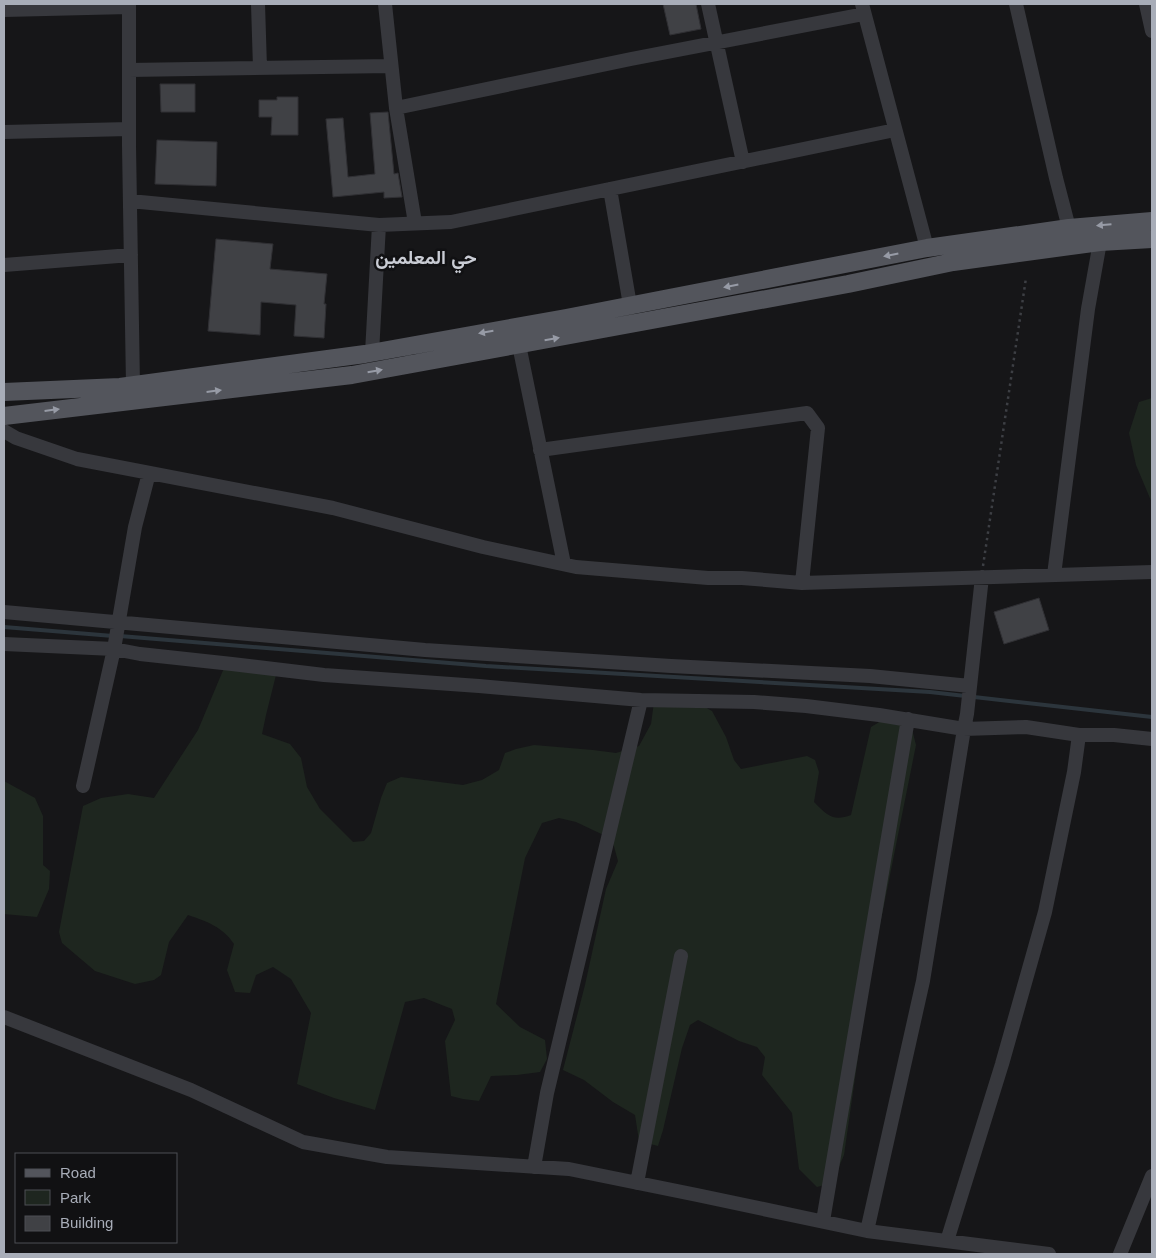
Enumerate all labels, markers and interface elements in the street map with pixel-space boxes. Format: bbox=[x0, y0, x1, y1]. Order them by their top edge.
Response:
one-way arrow bbox=[1095, 221, 1111, 229]
district label: حي المعلمين bbox=[375, 247, 477, 274]
one-way arrow bbox=[882, 251, 898, 259]
one-way arrow bbox=[723, 282, 739, 290]
one-way arrow bbox=[477, 329, 493, 337]
one-way arrow bbox=[544, 334, 560, 342]
one-way arrow bbox=[367, 367, 383, 375]
one-way arrow bbox=[206, 387, 222, 395]
one-way arrow bbox=[44, 406, 60, 414]
legend bbox=[15, 1153, 178, 1243]
text: Road bbox=[60, 1164, 96, 1181]
text: Park bbox=[60, 1189, 91, 1206]
text: Building bbox=[60, 1214, 113, 1231]

